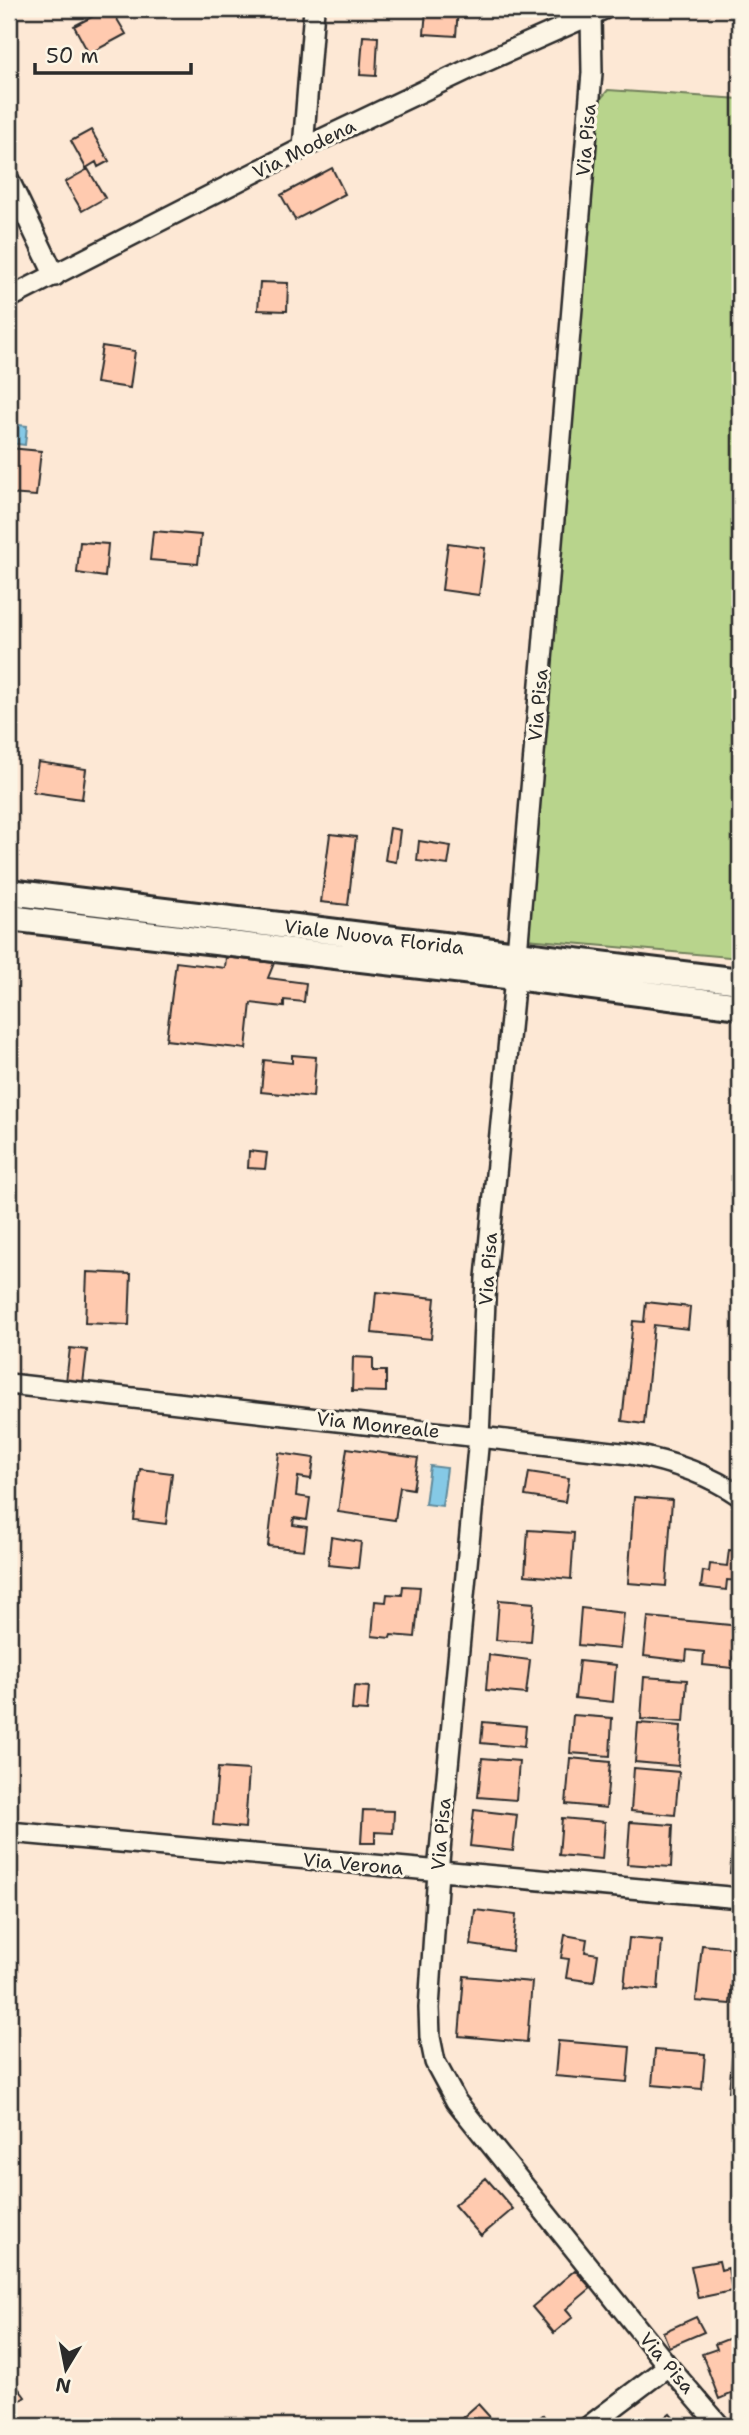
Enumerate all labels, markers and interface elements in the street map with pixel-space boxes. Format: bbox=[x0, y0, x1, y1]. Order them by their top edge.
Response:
scale bar bbox=[35, 32, 191, 76]
text: 50 m bbox=[46, 42, 99, 70]
street label: Via Pisa bbox=[570, 102, 602, 177]
street label: Via Modena bbox=[248, 113, 360, 185]
street label: Via Pisa bbox=[522, 667, 554, 742]
street label: Viale Nuova Florida bbox=[282, 914, 466, 960]
street label: Via Pisa bbox=[473, 1231, 503, 1306]
street label: Via Monreale bbox=[315, 1406, 441, 1444]
street label: Via Pisa bbox=[425, 1796, 457, 1871]
street label: Via Verona bbox=[302, 1847, 404, 1881]
street label: Via Pisa bbox=[634, 2327, 700, 2399]
north arrow bbox=[32, 2334, 102, 2404]
text: N bbox=[54, 2372, 73, 2399]

